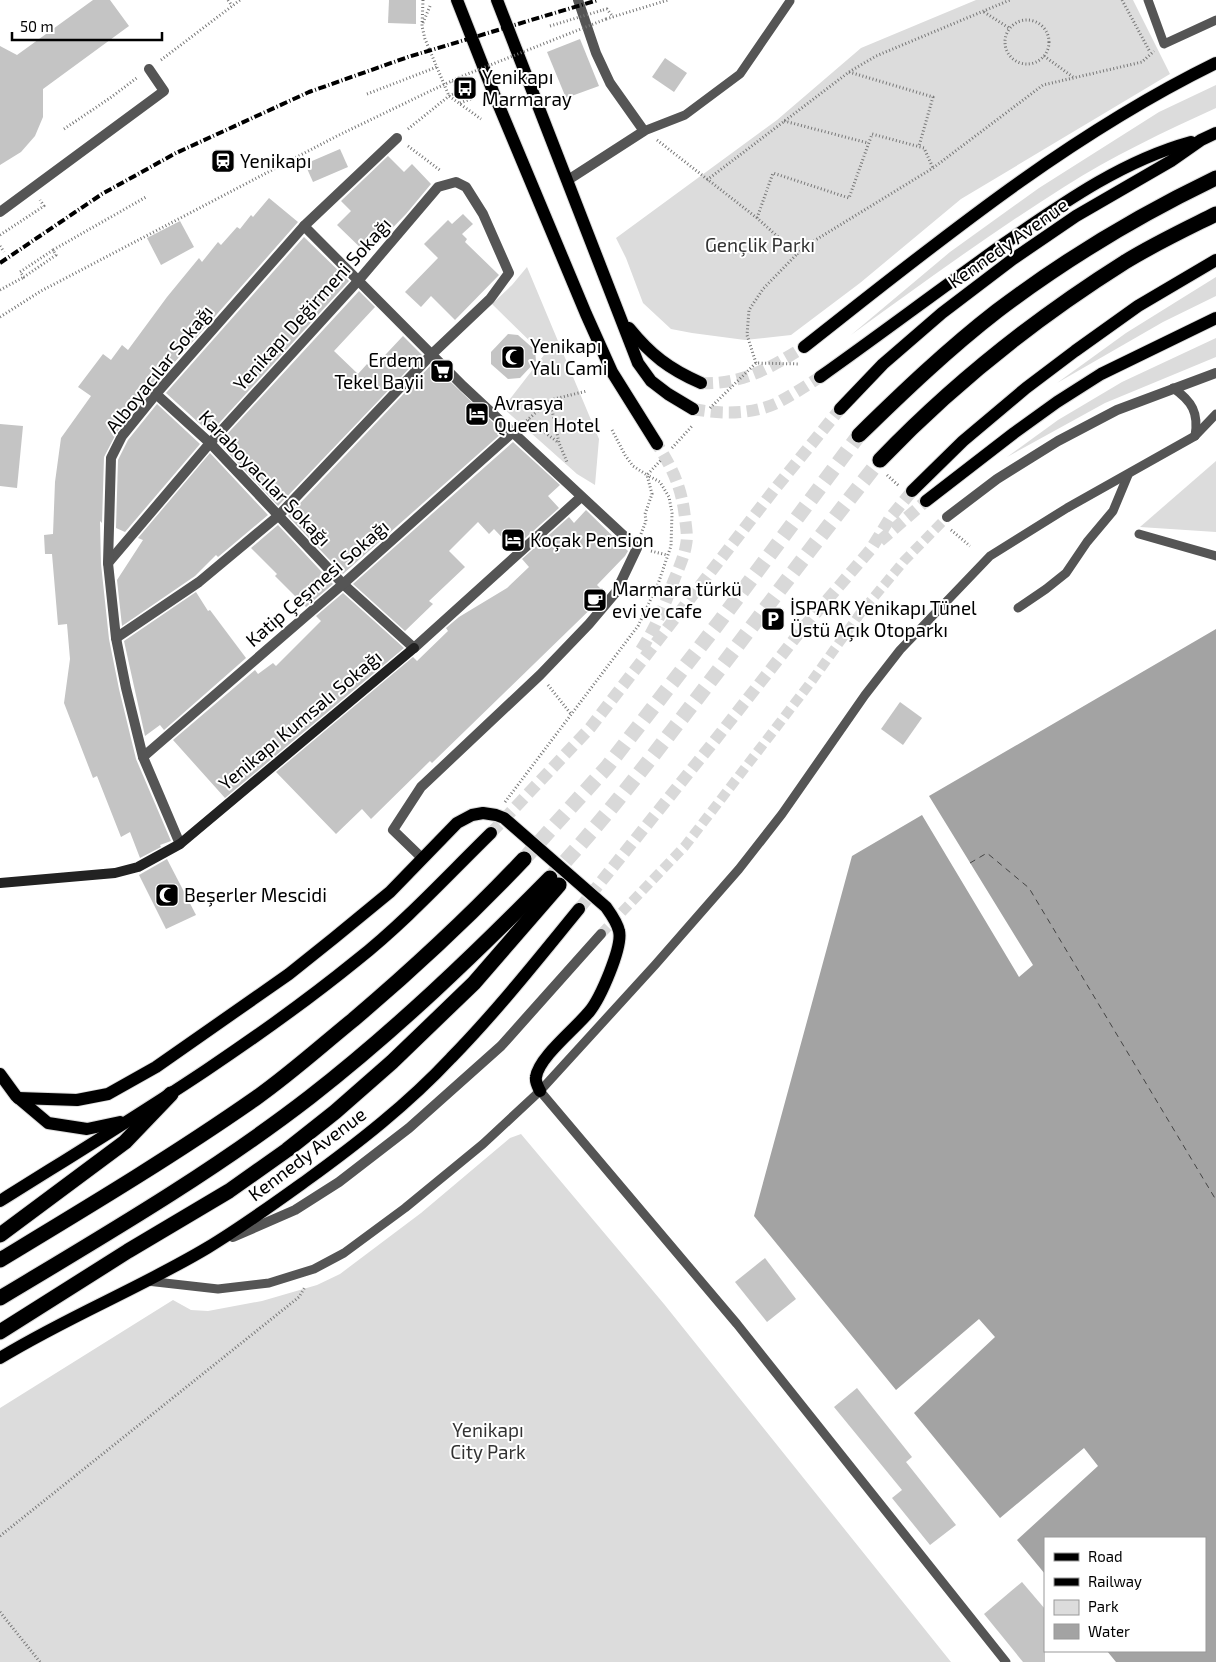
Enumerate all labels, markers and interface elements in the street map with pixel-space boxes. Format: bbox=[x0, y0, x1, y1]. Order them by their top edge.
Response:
scale bar bbox=[12, 10, 162, 42]
text: 50 m bbox=[20, 17, 54, 35]
place label: Yenikapı Marmaray bbox=[482, 65, 572, 110]
bus stop icon: Yenikapı Marmaray bbox=[452, 75, 478, 101]
station icon: Yenikapı bbox=[210, 148, 236, 174]
place label: Yenikapı bbox=[240, 149, 311, 172]
street label: Kennedy Avenue bbox=[943, 193, 1072, 293]
street label: Yenikapı Değirmeni Sokağı bbox=[228, 212, 395, 395]
park label: Gençlik Parkı bbox=[705, 233, 815, 257]
street label: Alboyacılar Sokağı bbox=[100, 300, 217, 437]
place label: Yenikapı Yalı Cami bbox=[530, 334, 607, 379]
mosque icon: Yenikapı Yalı Cami bbox=[500, 344, 526, 370]
place label: Erdem Tekel Bayii bbox=[334, 348, 424, 393]
supermarket icon: Erdem Tekel Bayii bbox=[429, 358, 455, 384]
place label: Avrasya Queen Hotel bbox=[494, 391, 600, 436]
hotel icon: Avrasya Queen Hotel bbox=[464, 401, 490, 427]
street label: Karaboyacılar Sokağı bbox=[195, 405, 336, 550]
street label: Katip Çeşmesi Sokağı bbox=[240, 514, 394, 652]
hotel icon: Koçak Pension bbox=[500, 527, 526, 553]
place label: Koçak Pension bbox=[530, 528, 654, 552]
place label: Marmara türkü evi ve cafe bbox=[612, 577, 742, 622]
cafe icon: Marmara türkü evi ve cafe bbox=[582, 587, 608, 613]
place label: İSPARK Yenikapı Tünel Üstü Açık Otoparkı bbox=[790, 596, 977, 642]
parking icon: İSPARK Yenikapı Tünel Üstü Açık Otoparkı bbox=[760, 606, 786, 632]
street label: Yenikapı Kumsalı Sokağı bbox=[213, 645, 386, 795]
mosque icon: Beşerler Mescidi bbox=[154, 882, 180, 908]
place label: Beşerler Mescidi bbox=[184, 883, 327, 907]
street label: Kennedy Avenue bbox=[243, 1102, 370, 1205]
park label: Yenikapı City Park bbox=[450, 1418, 526, 1463]
legend bbox=[1044, 1537, 1206, 1652]
text: Road bbox=[1088, 1547, 1123, 1565]
text: Railway bbox=[1088, 1572, 1142, 1590]
text: Park bbox=[1088, 1597, 1119, 1615]
text: Water bbox=[1088, 1622, 1130, 1640]

